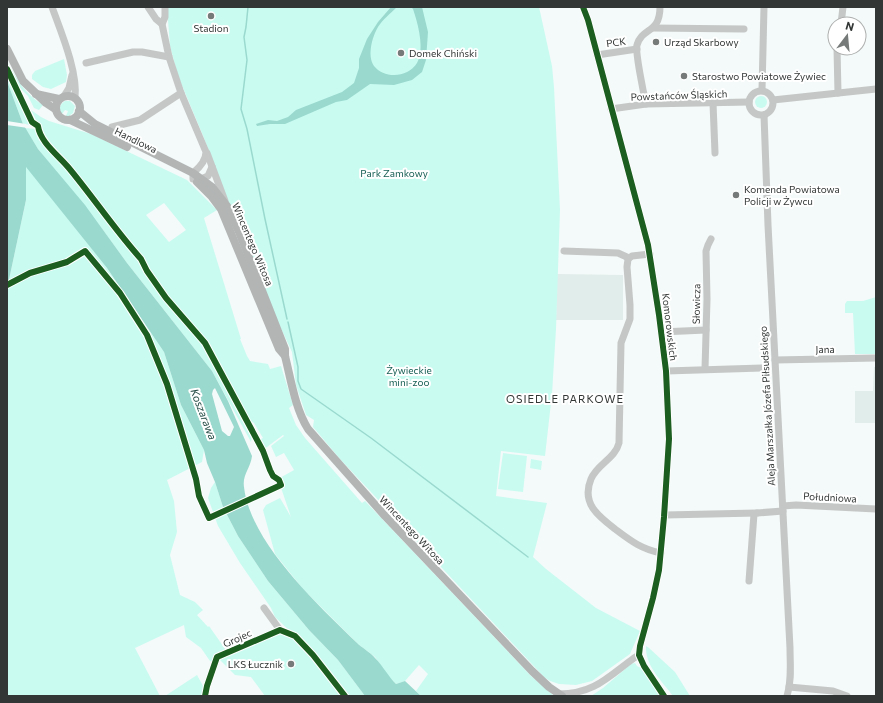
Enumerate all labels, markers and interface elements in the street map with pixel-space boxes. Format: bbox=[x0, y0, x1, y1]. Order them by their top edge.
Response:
marker: Stadion bbox=[206, 11, 216, 21]
north arrow bbox=[827, 16, 867, 56]
text: N bbox=[844, 19, 856, 33]
place label: Stadion bbox=[193, 22, 229, 34]
street label: PCK bbox=[605, 35, 627, 49]
place label: Urząd Skarbowy bbox=[664, 36, 739, 48]
marker: Urząd Skarbowy bbox=[651, 37, 661, 47]
place label: Domek Chiński bbox=[409, 47, 477, 59]
marker: Domek Chiński bbox=[396, 48, 406, 58]
place label: Starostwo Powiatowe Żywiec bbox=[692, 70, 826, 82]
marker: Starostwo Powiatowe Żywiec bbox=[679, 71, 689, 81]
street label: Powstańców Śląskich bbox=[630, 87, 728, 103]
street label: Handlowa bbox=[113, 125, 159, 155]
park label: Park Zamkowy bbox=[360, 167, 428, 179]
place label: Komenda Powiatowa Policji w Żywcu bbox=[744, 183, 840, 207]
marker: Komenda Powiatowa Policji w Żywcu bbox=[731, 190, 741, 200]
street label: Wincentego Witosa bbox=[230, 200, 276, 288]
street label: Słowicza bbox=[690, 284, 702, 324]
street label: Komorowskich bbox=[660, 293, 680, 361]
street label: Aleja Marszałka Józefa Piłsudskiego bbox=[757, 326, 777, 486]
street label: Jana bbox=[815, 343, 835, 355]
park label: Żywieckie mini-zoo bbox=[386, 364, 432, 388]
water label: Koszarawa bbox=[188, 387, 220, 442]
district label: OSIEDLE PARKOWE bbox=[506, 392, 624, 405]
street label: Południowa bbox=[803, 490, 857, 504]
street label: Wincentego Witosa bbox=[377, 493, 447, 567]
street label: Grojec bbox=[221, 626, 253, 650]
place label: LKS Łucznik bbox=[228, 658, 284, 670]
marker: LKS Łucznik bbox=[286, 659, 296, 669]

